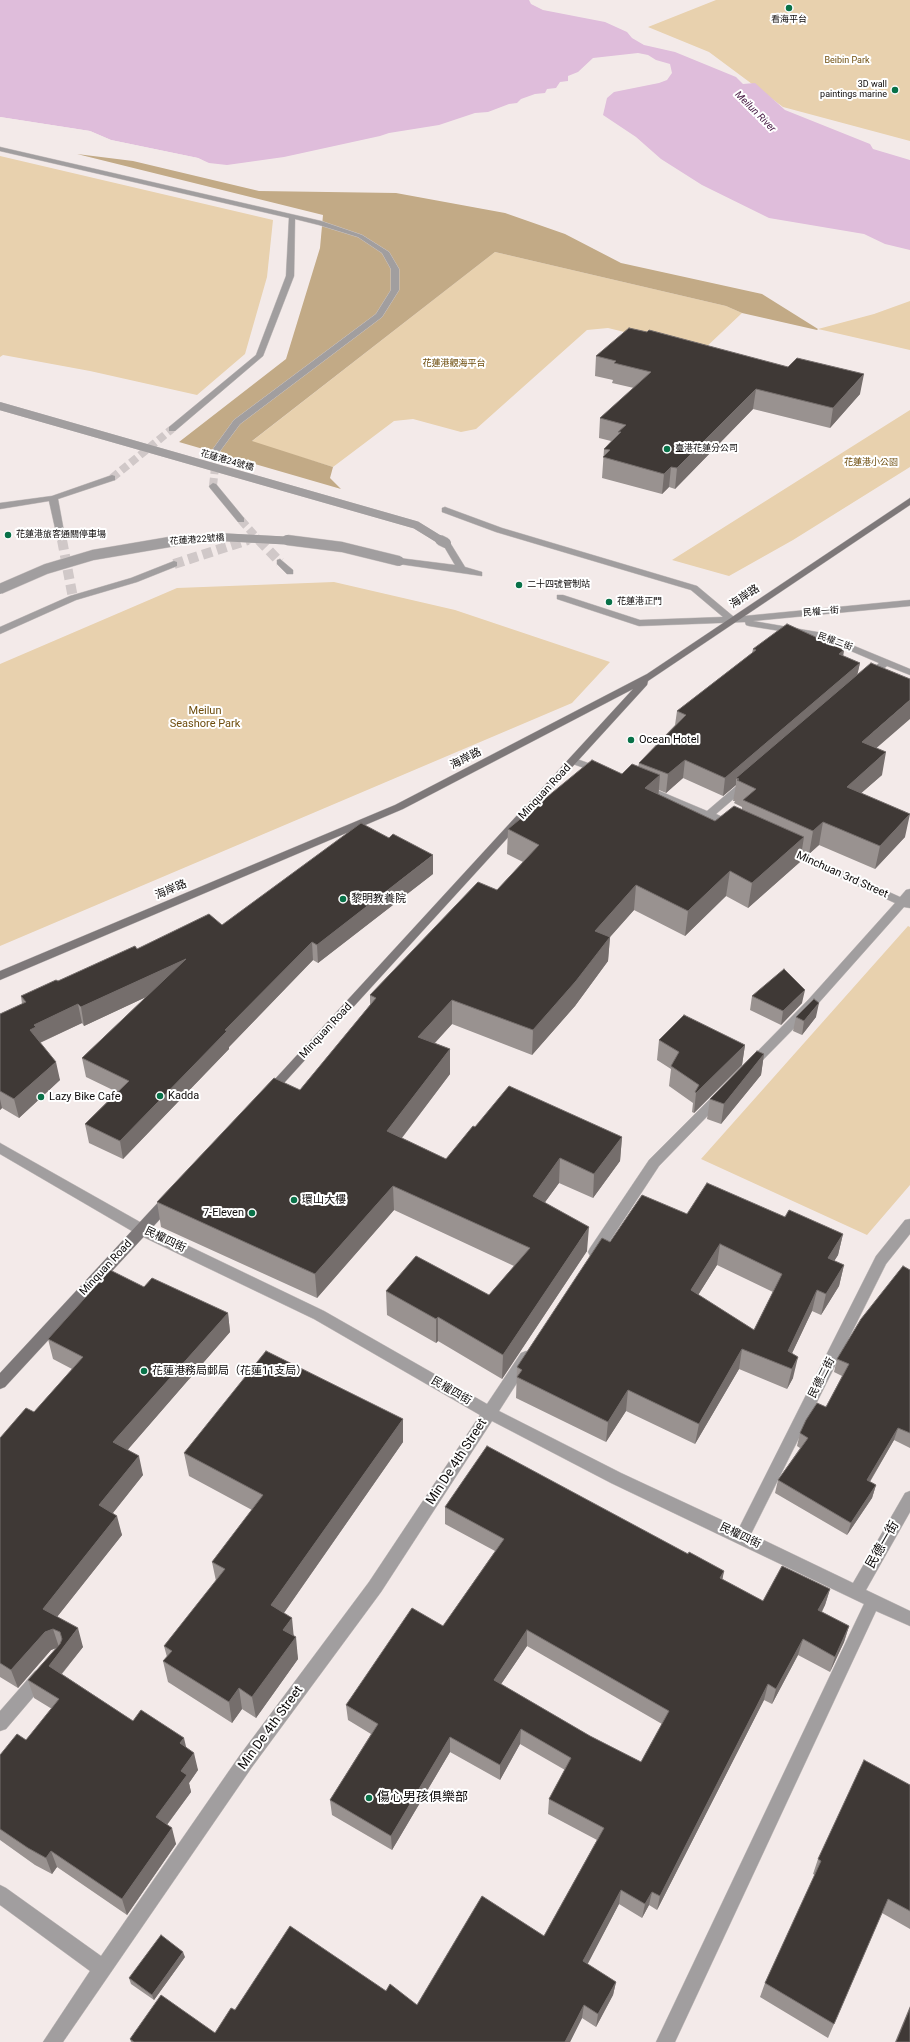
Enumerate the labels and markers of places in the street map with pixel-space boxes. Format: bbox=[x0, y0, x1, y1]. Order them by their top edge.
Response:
marker: 看海平台 bbox=[784, 3, 794, 13]
place label: 看海平台 bbox=[771, 15, 807, 25]
place label: 3D wall paintings marine bbox=[820, 80, 887, 101]
marker: 3D wall paintings marine bbox=[890, 85, 900, 95]
marker: 臺港花蓮分公司 bbox=[662, 444, 672, 454]
place label: 臺港花蓮分公司 bbox=[675, 444, 738, 454]
marker: 花蓮港旅客通關停車場 bbox=[3, 530, 13, 540]
place label: 花蓮港旅客通關停車場 bbox=[16, 530, 106, 540]
marker: 二十四號管制站 bbox=[514, 580, 524, 590]
place label: 二十四號管制站 bbox=[527, 580, 590, 590]
marker: 花蓮港正門 bbox=[604, 597, 614, 607]
place label: 花蓮港正門 bbox=[617, 597, 662, 607]
place label: Ocean Hotel bbox=[639, 733, 699, 747]
marker: Ocean Hotel bbox=[626, 735, 636, 745]
place label: 黎明教養院 bbox=[351, 892, 406, 906]
marker: 黎明教養院 bbox=[338, 894, 348, 904]
place label: Kadda bbox=[168, 1089, 199, 1103]
place label: Lazy Bike Cafe bbox=[49, 1090, 121, 1104]
marker: Kadda bbox=[155, 1091, 165, 1101]
marker: Lazy Bike Cafe bbox=[36, 1092, 46, 1102]
place label: 環山大樓 bbox=[302, 1193, 346, 1207]
marker: 環山大樓 bbox=[289, 1195, 299, 1205]
place label: 7-Eleven bbox=[203, 1206, 244, 1220]
marker: 7-Eleven bbox=[247, 1208, 257, 1218]
place label: 花蓮港務局郵局（花蓮11支局） bbox=[152, 1364, 307, 1378]
marker: 花蓮港務局郵局（花蓮11支局） bbox=[139, 1366, 149, 1376]
place label: 傷心男孩俱樂部 bbox=[377, 1790, 468, 1806]
marker: 傷心男孩俱樂部 bbox=[364, 1793, 374, 1803]

